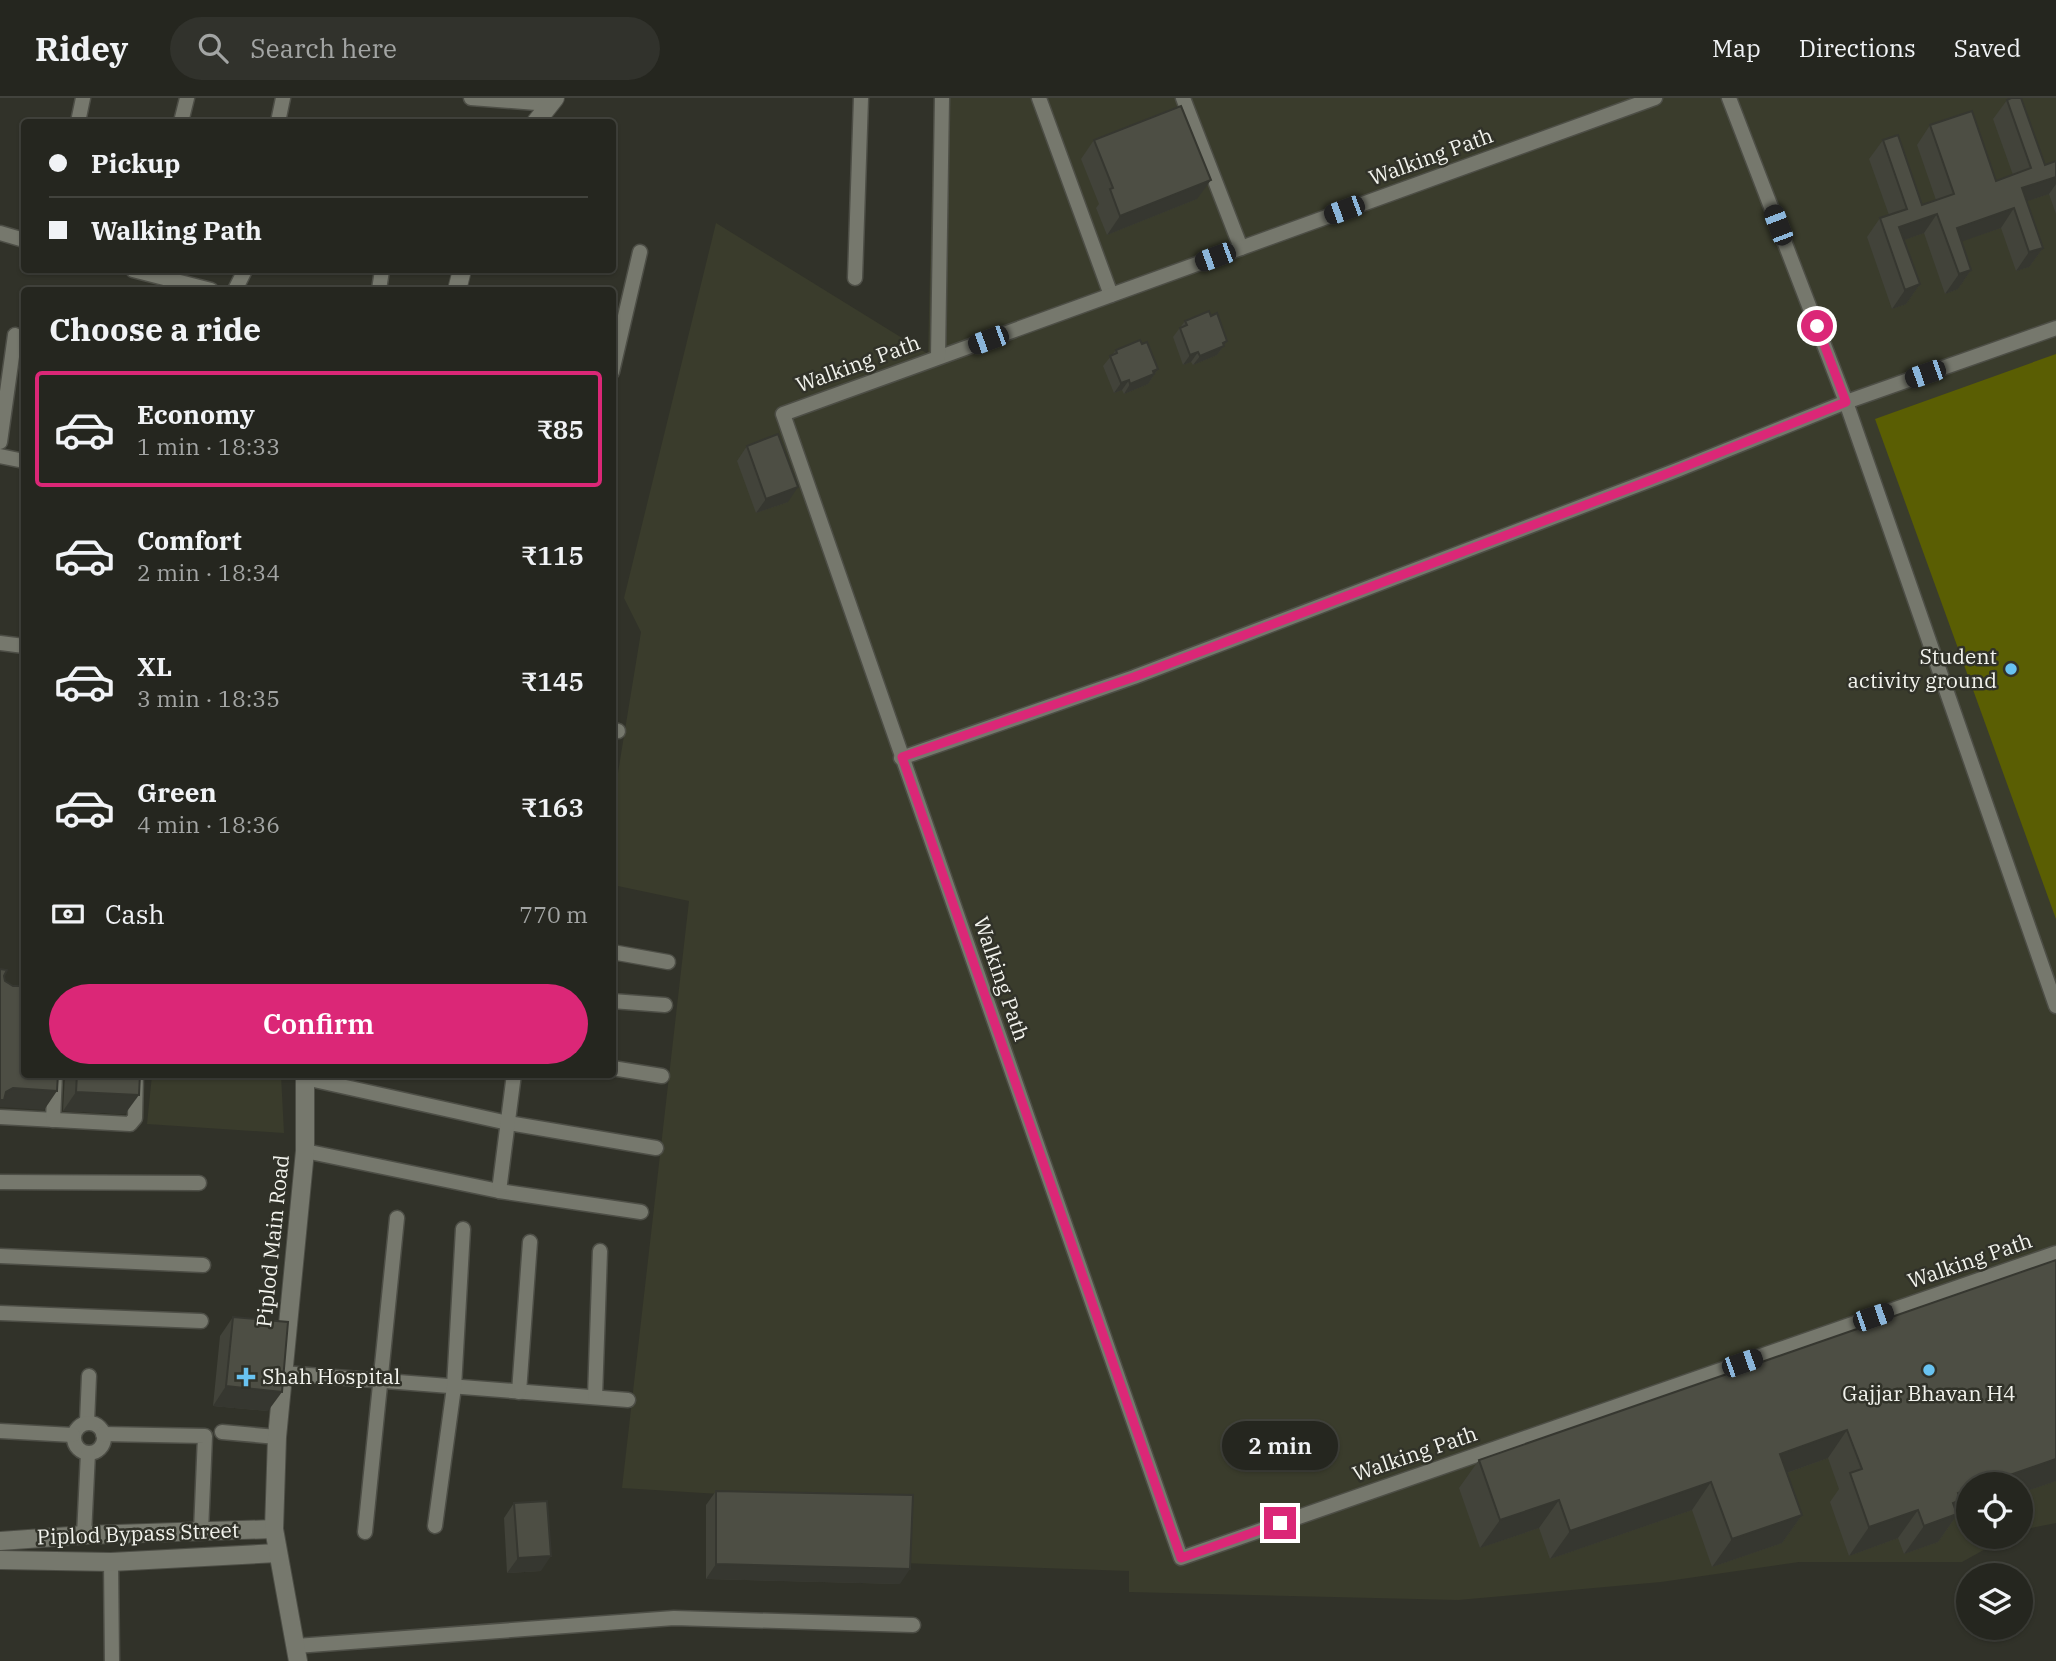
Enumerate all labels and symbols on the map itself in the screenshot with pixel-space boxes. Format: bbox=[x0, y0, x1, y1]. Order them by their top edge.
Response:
street label: Walking Path bbox=[1365, 121, 1497, 191]
car bbox=[1321, 193, 1368, 227]
car bbox=[1761, 202, 1796, 248]
car bbox=[1192, 240, 1239, 274]
route start bbox=[1801, 310, 1833, 342]
car bbox=[965, 323, 1012, 357]
street label: Walking Path bbox=[792, 328, 924, 398]
car bbox=[1902, 357, 1949, 391]
place label: Student activity ground bbox=[1848, 642, 1997, 694]
marker: Student activity ground bbox=[2003, 661, 2019, 677]
street label: Walking Path bbox=[968, 913, 1036, 1045]
street label: Piplod Main Road bbox=[249, 1153, 295, 1329]
street label: Walking Path bbox=[1904, 1226, 2036, 1294]
car bbox=[1850, 1300, 1897, 1334]
car bbox=[1719, 1346, 1766, 1380]
place label: Shah Hospital bbox=[262, 1362, 400, 1390]
marker: Gajjar Bhavan H4 bbox=[1921, 1362, 1937, 1378]
marker: Shah Hospital bbox=[236, 1367, 256, 1387]
place label: Gajjar Bhavan H4 bbox=[1842, 1379, 2016, 1407]
street label: Walking Path bbox=[1349, 1419, 1481, 1487]
callout: 2 min bbox=[1222, 1422, 1338, 1470]
route end bbox=[1264, 1507, 1296, 1539]
street label: Piplod Bypass Street bbox=[36, 1515, 240, 1551]

